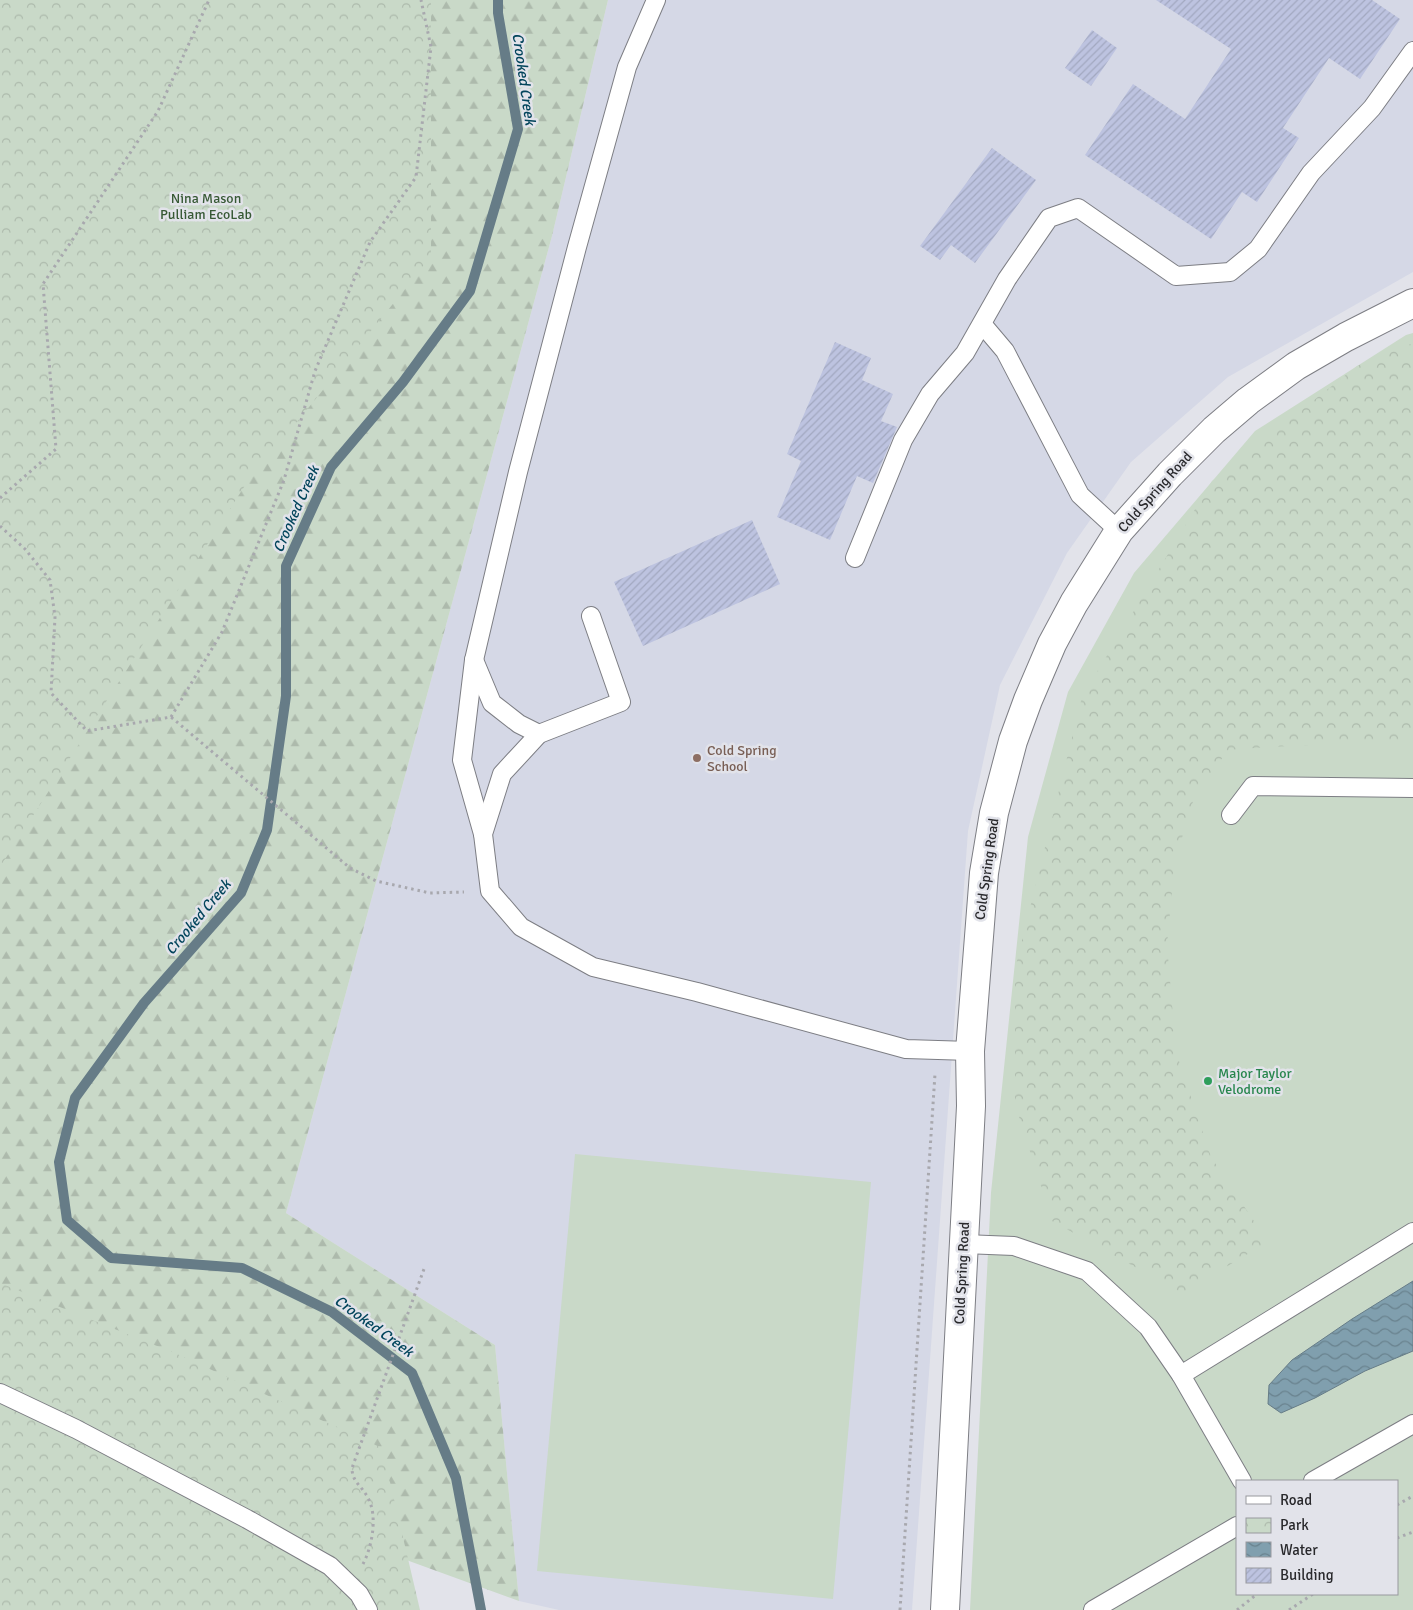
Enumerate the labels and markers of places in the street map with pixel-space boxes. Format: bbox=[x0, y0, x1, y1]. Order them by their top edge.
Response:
place label: Cold Spring School bbox=[707, 742, 777, 775]
marker: Cold Spring School bbox=[691, 752, 703, 764]
place label: Major Taylor Velodrome bbox=[1218, 1065, 1292, 1098]
marker: Major Taylor Velodrome bbox=[1202, 1075, 1214, 1087]

